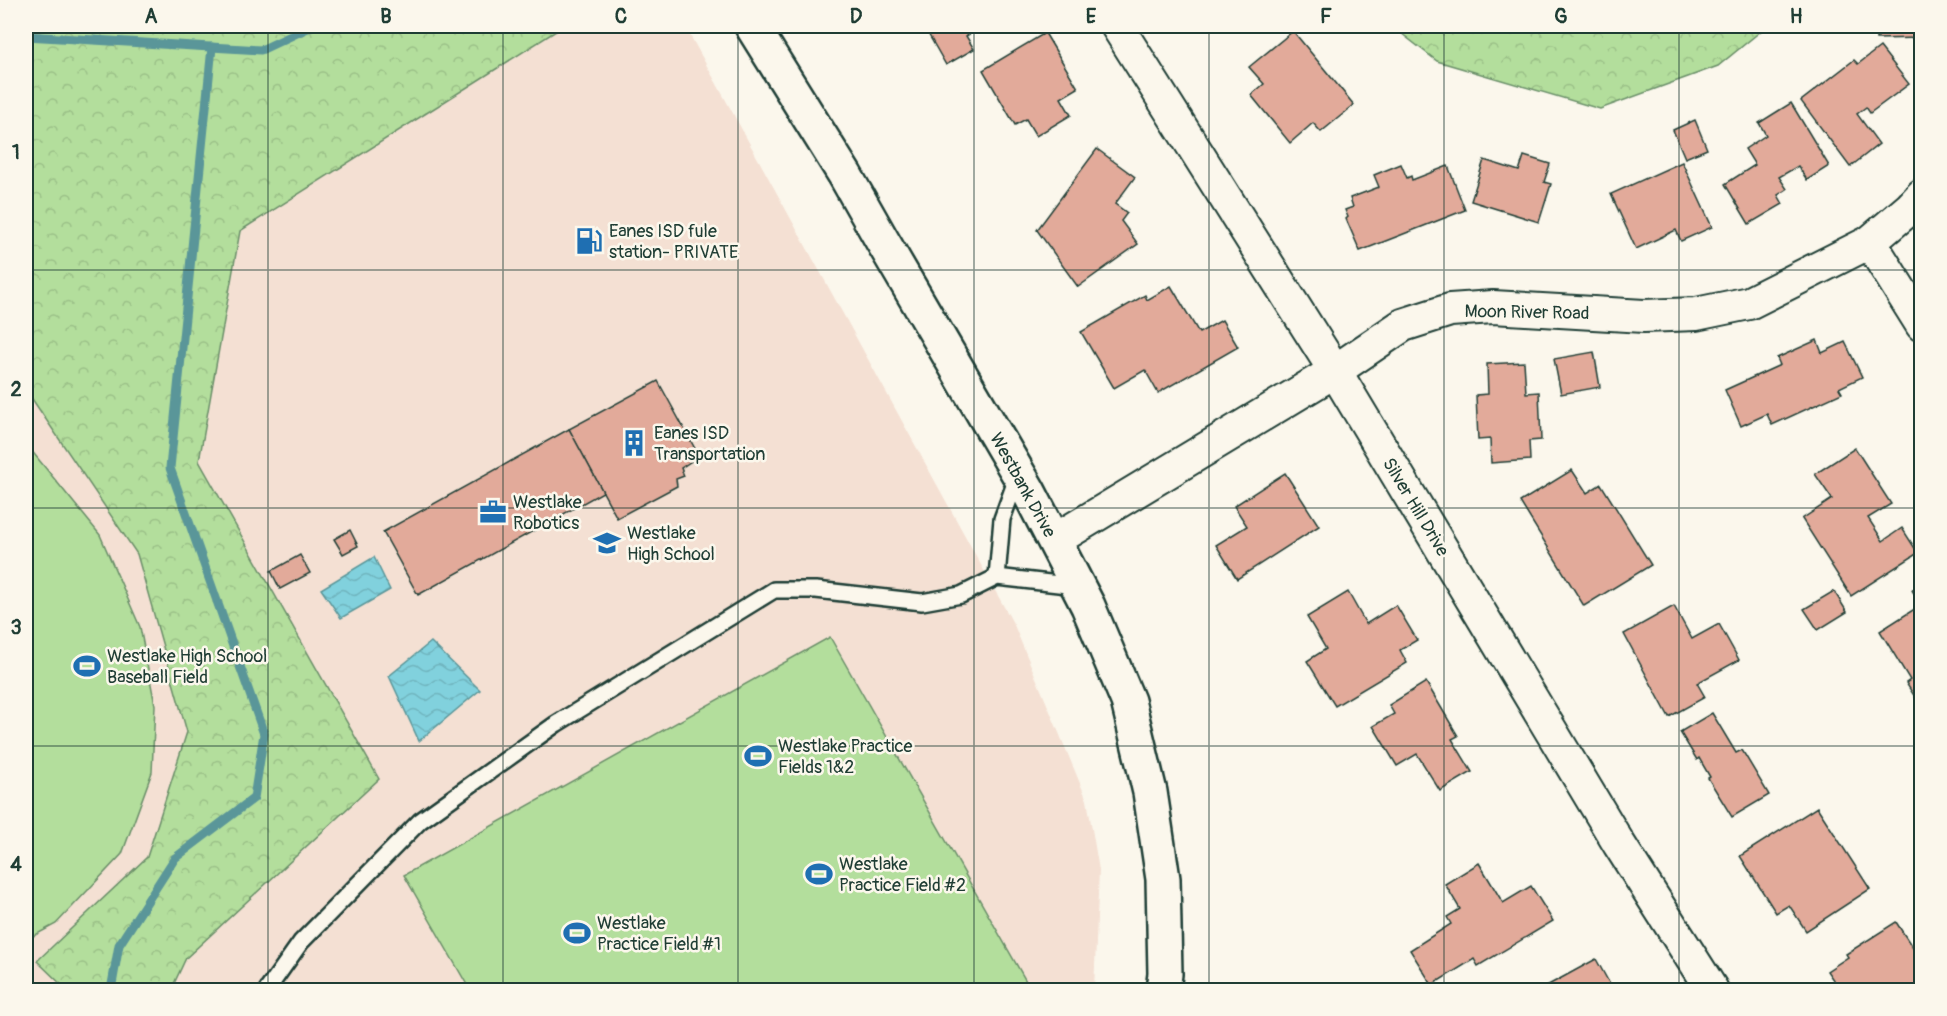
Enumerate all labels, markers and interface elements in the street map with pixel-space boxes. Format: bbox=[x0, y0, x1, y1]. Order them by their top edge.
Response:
text: A bbox=[145, 4, 158, 29]
text: B bbox=[380, 4, 392, 29]
text: C bbox=[615, 4, 627, 29]
text: D bbox=[850, 4, 863, 29]
text: E bbox=[1086, 4, 1097, 29]
text: F bbox=[1320, 4, 1332, 29]
text: G bbox=[1554, 4, 1568, 29]
text: H bbox=[1790, 4, 1803, 29]
text: 1 bbox=[12, 140, 20, 165]
place label: Eanes ISD fule station- PRIVATE bbox=[609, 220, 738, 264]
fuel station icon: Eanes ISD fule station- PRIVATE bbox=[574, 226, 604, 256]
street label: Moon River Road bbox=[1464, 300, 1590, 325]
text: 2 bbox=[10, 377, 22, 402]
place label: Eanes ISD Transportation bbox=[654, 422, 765, 466]
building icon: Eanes ISD Transportation bbox=[619, 428, 649, 458]
street label: Westbank Drive bbox=[984, 429, 1061, 542]
street label: Silver Hill Drive bbox=[1377, 454, 1454, 561]
place label: Westlake Robotics bbox=[513, 491, 582, 535]
office icon: Westlake Robotics bbox=[478, 497, 508, 527]
place label: Westlake High School bbox=[627, 522, 715, 566]
school or university icon: Westlake High School bbox=[592, 528, 622, 558]
text: 3 bbox=[10, 615, 22, 640]
place label: Westlake High School Baseball Field bbox=[107, 645, 267, 689]
sports icon: Westlake High School Baseball Field bbox=[72, 651, 102, 681]
place label: Westlake Practice Fields 1&2 bbox=[778, 735, 913, 779]
sports icon: Westlake Practice Fields 1&2 bbox=[743, 741, 773, 771]
text: 4 bbox=[10, 852, 22, 877]
place label: Westlake Practice Field #2 bbox=[839, 853, 966, 897]
sports icon: Westlake Practice Field #2 bbox=[804, 859, 834, 889]
place label: Westlake Practice Field #1 bbox=[597, 912, 721, 956]
sports icon: Westlake Practice Field #1 bbox=[562, 918, 592, 948]

